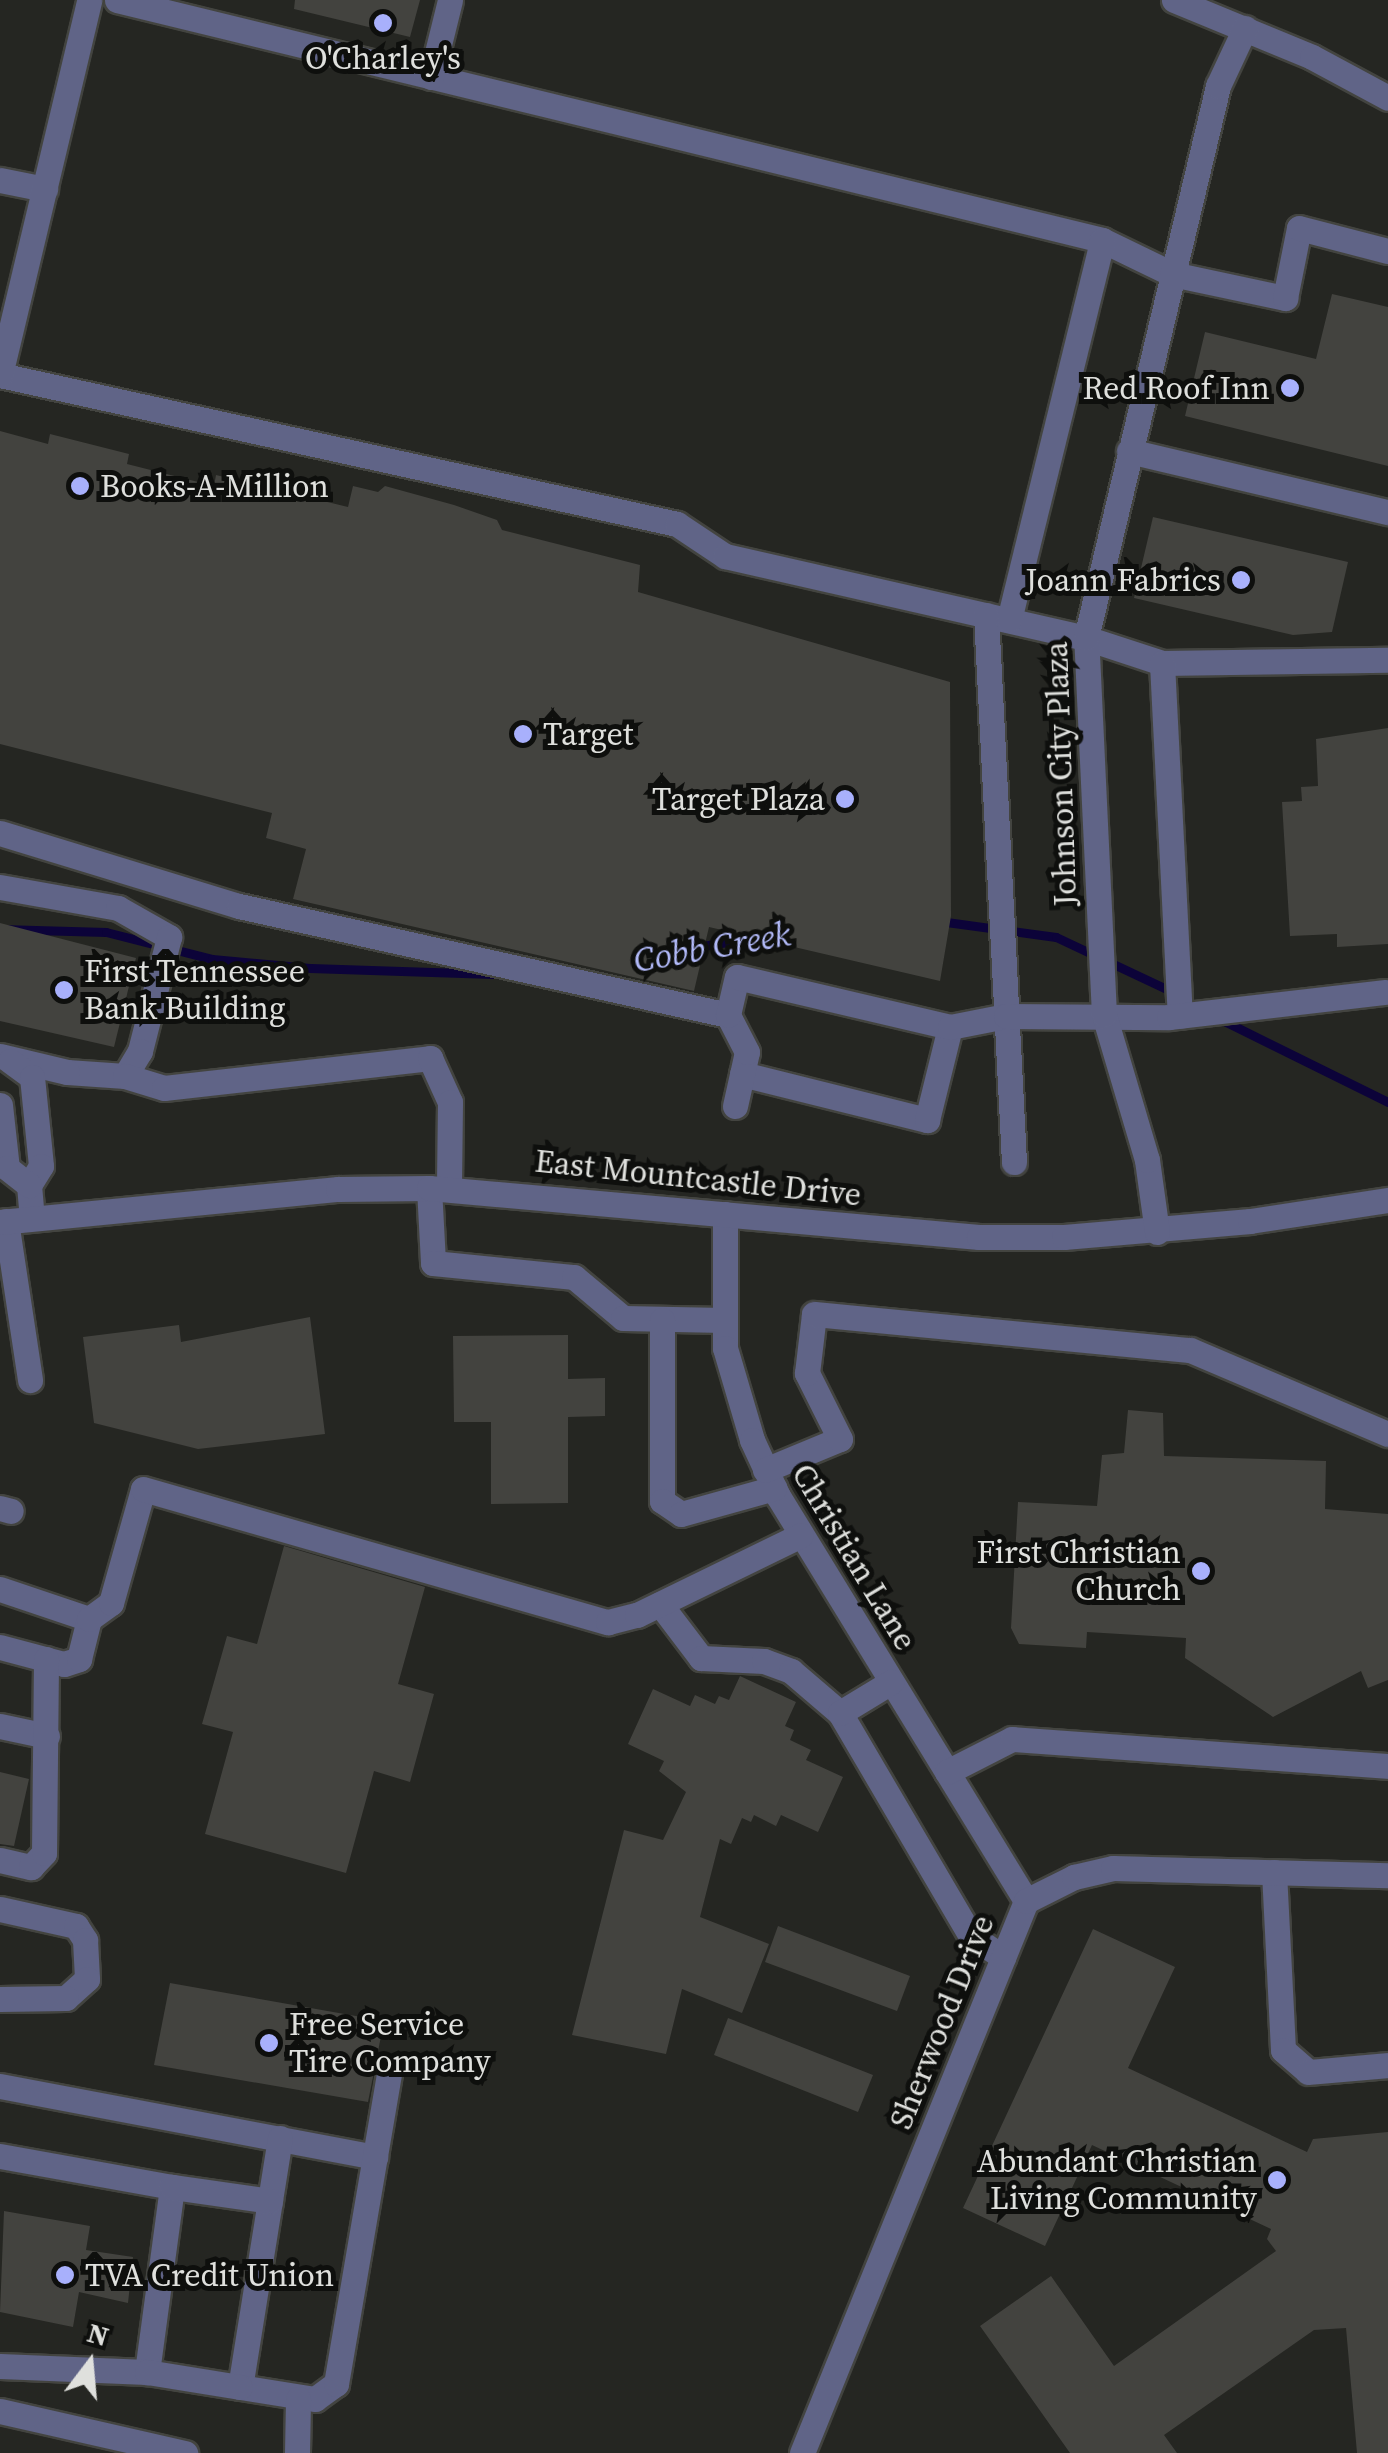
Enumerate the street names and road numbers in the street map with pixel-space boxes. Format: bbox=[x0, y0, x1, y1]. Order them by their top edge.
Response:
street label: Johnson City Plaza bbox=[1037, 641, 1085, 907]
street label: East Mountcastle Drive bbox=[533, 1142, 863, 1214]
street label: Christian Lane bbox=[783, 1457, 925, 1657]
street label: Sherwood Drive bbox=[882, 1909, 1002, 2135]

